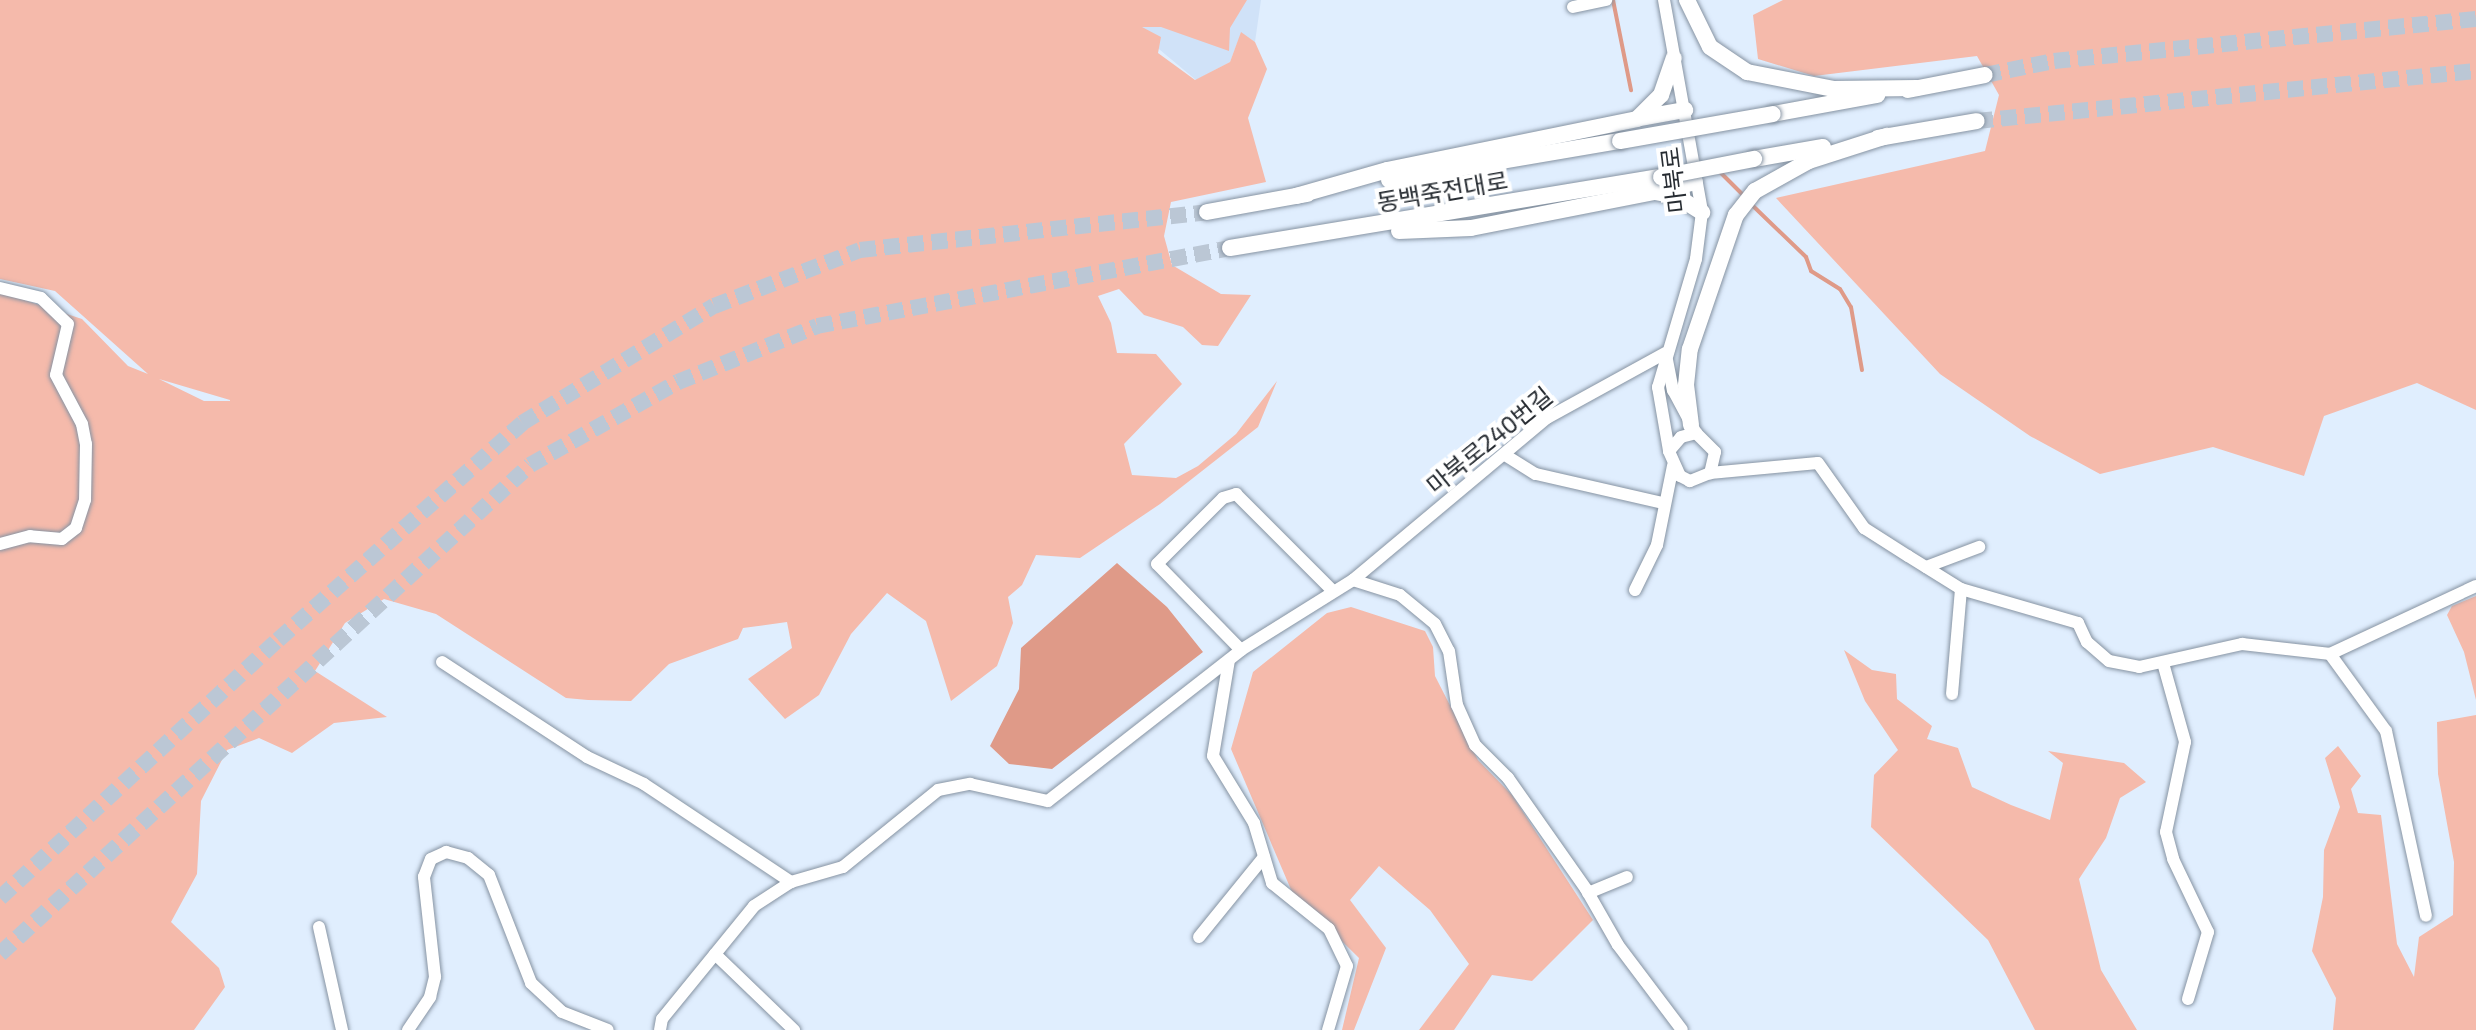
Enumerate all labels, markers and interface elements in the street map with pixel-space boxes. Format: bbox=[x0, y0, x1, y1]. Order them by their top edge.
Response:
street label: 마북로 bbox=[1655, 145, 1691, 215]
street label: 동백죽전대로 bbox=[1374, 165, 1510, 217]
street label: 마북로240번길 bbox=[1420, 381, 1558, 499]

